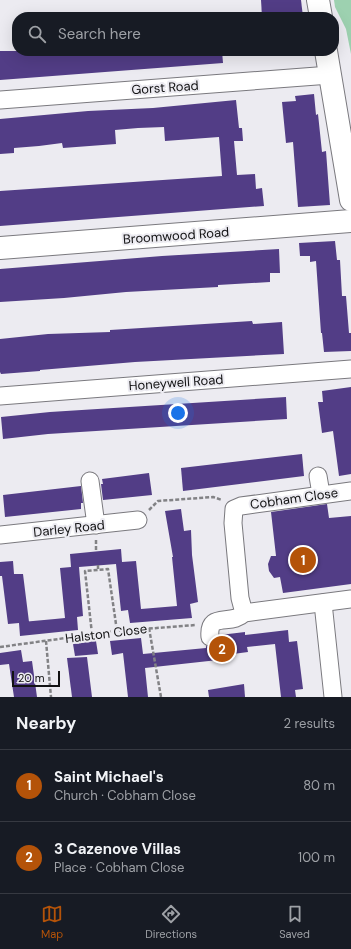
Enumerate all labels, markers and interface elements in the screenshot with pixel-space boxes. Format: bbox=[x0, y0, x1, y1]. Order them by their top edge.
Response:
search box bbox=[12, 12, 339, 56]
icon: search bbox=[26, 23, 48, 45]
text: Search here bbox=[58, 24, 141, 44]
street label: Gorst Road bbox=[131, 77, 199, 98]
street label: Broomwood Road bbox=[122, 223, 230, 248]
street label: Honeywell Road bbox=[128, 371, 224, 394]
your location bbox=[168, 403, 188, 423]
street label: Cobham Close bbox=[249, 484, 339, 513]
street label: Darley Road bbox=[32, 516, 106, 541]
pin: 1 bbox=[290, 545, 316, 575]
street label: Halston Close bbox=[64, 620, 148, 647]
pin: 2 bbox=[209, 634, 235, 664]
scale bar bbox=[12, 669, 60, 688]
text: 20 m bbox=[18, 671, 44, 685]
text: Nearby bbox=[16, 712, 76, 734]
text: 2 results bbox=[284, 715, 335, 732]
text: Saint Michael's bbox=[54, 767, 164, 787]
text: 1 bbox=[27, 777, 31, 794]
text: 80 m bbox=[303, 777, 335, 794]
text: Church · Cobham Close bbox=[54, 787, 196, 804]
text: 3 Cazenove Villas bbox=[54, 839, 181, 859]
text: 2 bbox=[25, 849, 33, 866]
text: 100 m bbox=[298, 849, 335, 866]
text: Place · Cobham Close bbox=[54, 859, 184, 876]
tab: Map bbox=[41, 903, 63, 941]
tab: Directions bbox=[145, 903, 197, 941]
tab: Saved bbox=[279, 903, 310, 941]

